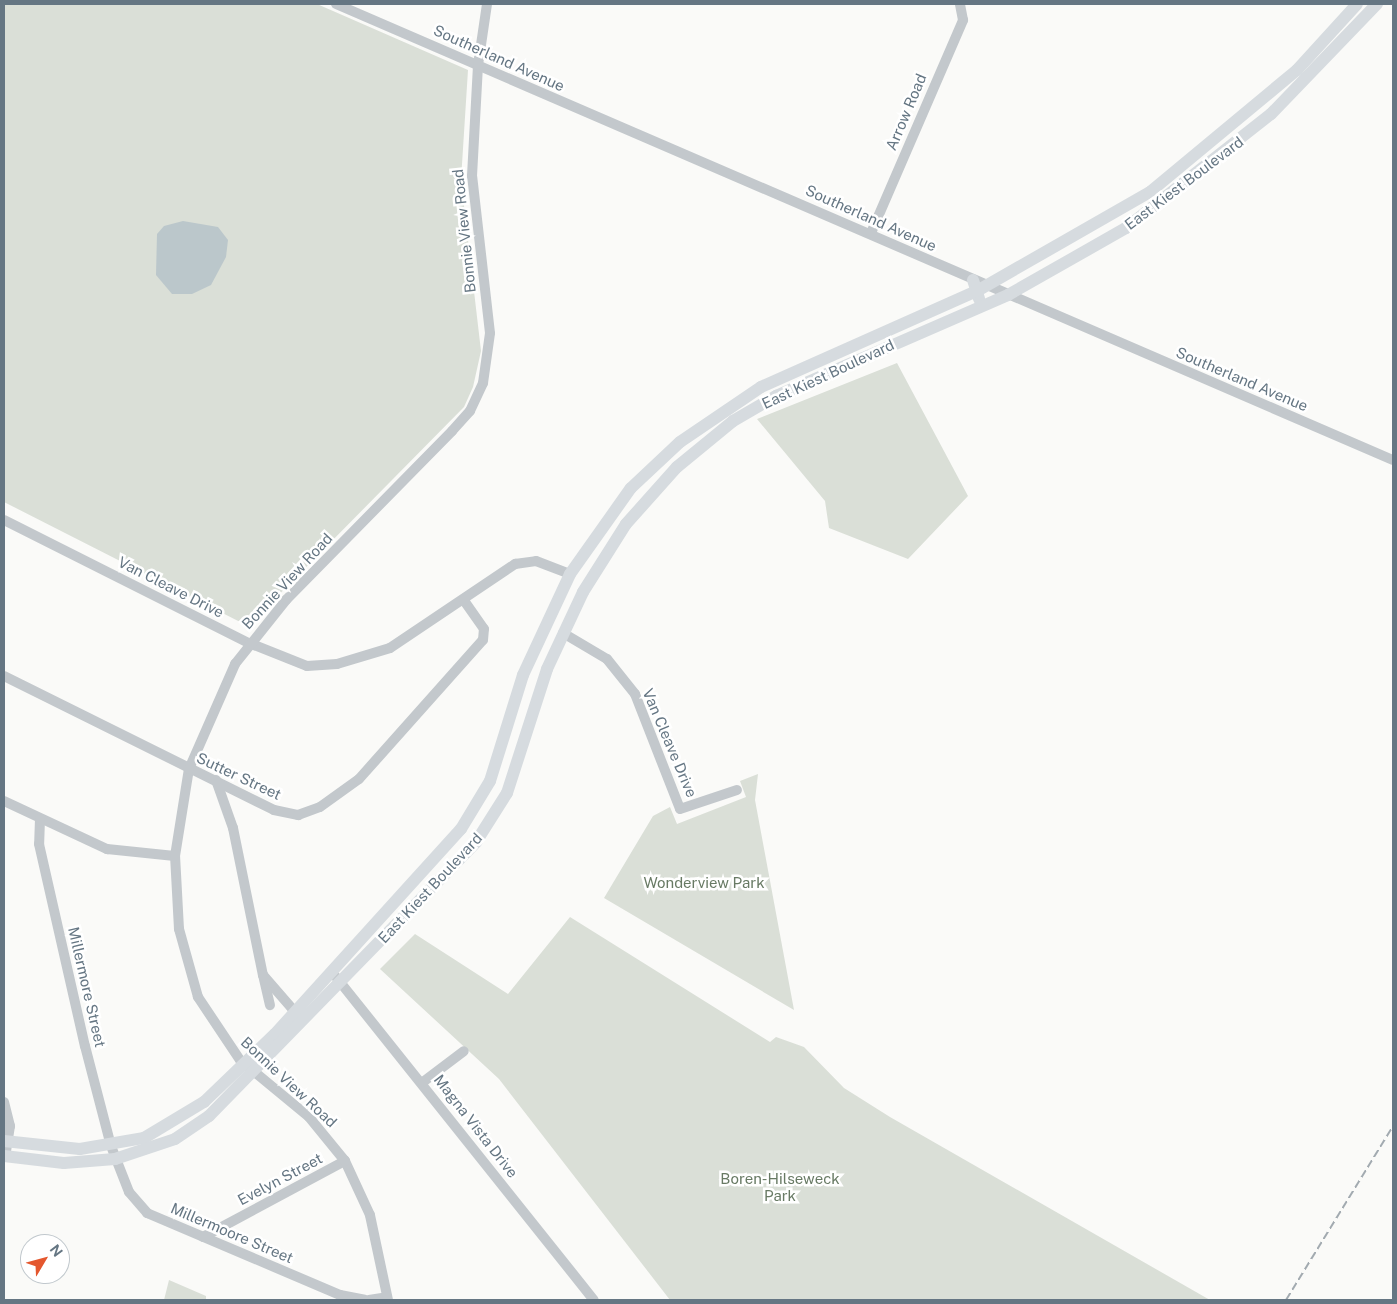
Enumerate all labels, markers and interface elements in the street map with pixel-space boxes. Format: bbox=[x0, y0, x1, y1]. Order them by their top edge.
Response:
street label: Southerland Avenue bbox=[431, 21, 567, 95]
street label: Arrow Road bbox=[882, 71, 930, 153]
street label: East Kiest Boulevard bbox=[1121, 133, 1247, 233]
street label: Bonnie View Road bbox=[449, 168, 479, 294]
street label: Southerland Avenue bbox=[803, 181, 939, 255]
street label: East Kiest Boulevard bbox=[759, 335, 897, 413]
street label: Southerland Avenue bbox=[1173, 343, 1311, 415]
street label: Bonnie View Road bbox=[238, 529, 336, 633]
street label: Van Cleave Drive bbox=[115, 553, 227, 621]
street label: Van Cleave Drive bbox=[639, 686, 701, 800]
street label: Sutter Street bbox=[194, 749, 284, 803]
street label: East Kiest Boulevard bbox=[374, 829, 486, 947]
park label: Wonderview Park bbox=[643, 874, 765, 892]
street label: Millermore Street bbox=[64, 925, 110, 1049]
street label: Bonnie View Road bbox=[237, 1033, 341, 1131]
street label: Magna Vista Drive bbox=[430, 1071, 522, 1181]
street label: Evelyn Street bbox=[235, 1149, 325, 1209]
park label: Boren-Hilseweck Park bbox=[720, 1169, 840, 1204]
street label: Millermoore Street bbox=[168, 1199, 296, 1267]
north arrow bbox=[20, 1234, 70, 1284]
text: N bbox=[46, 1241, 66, 1260]

